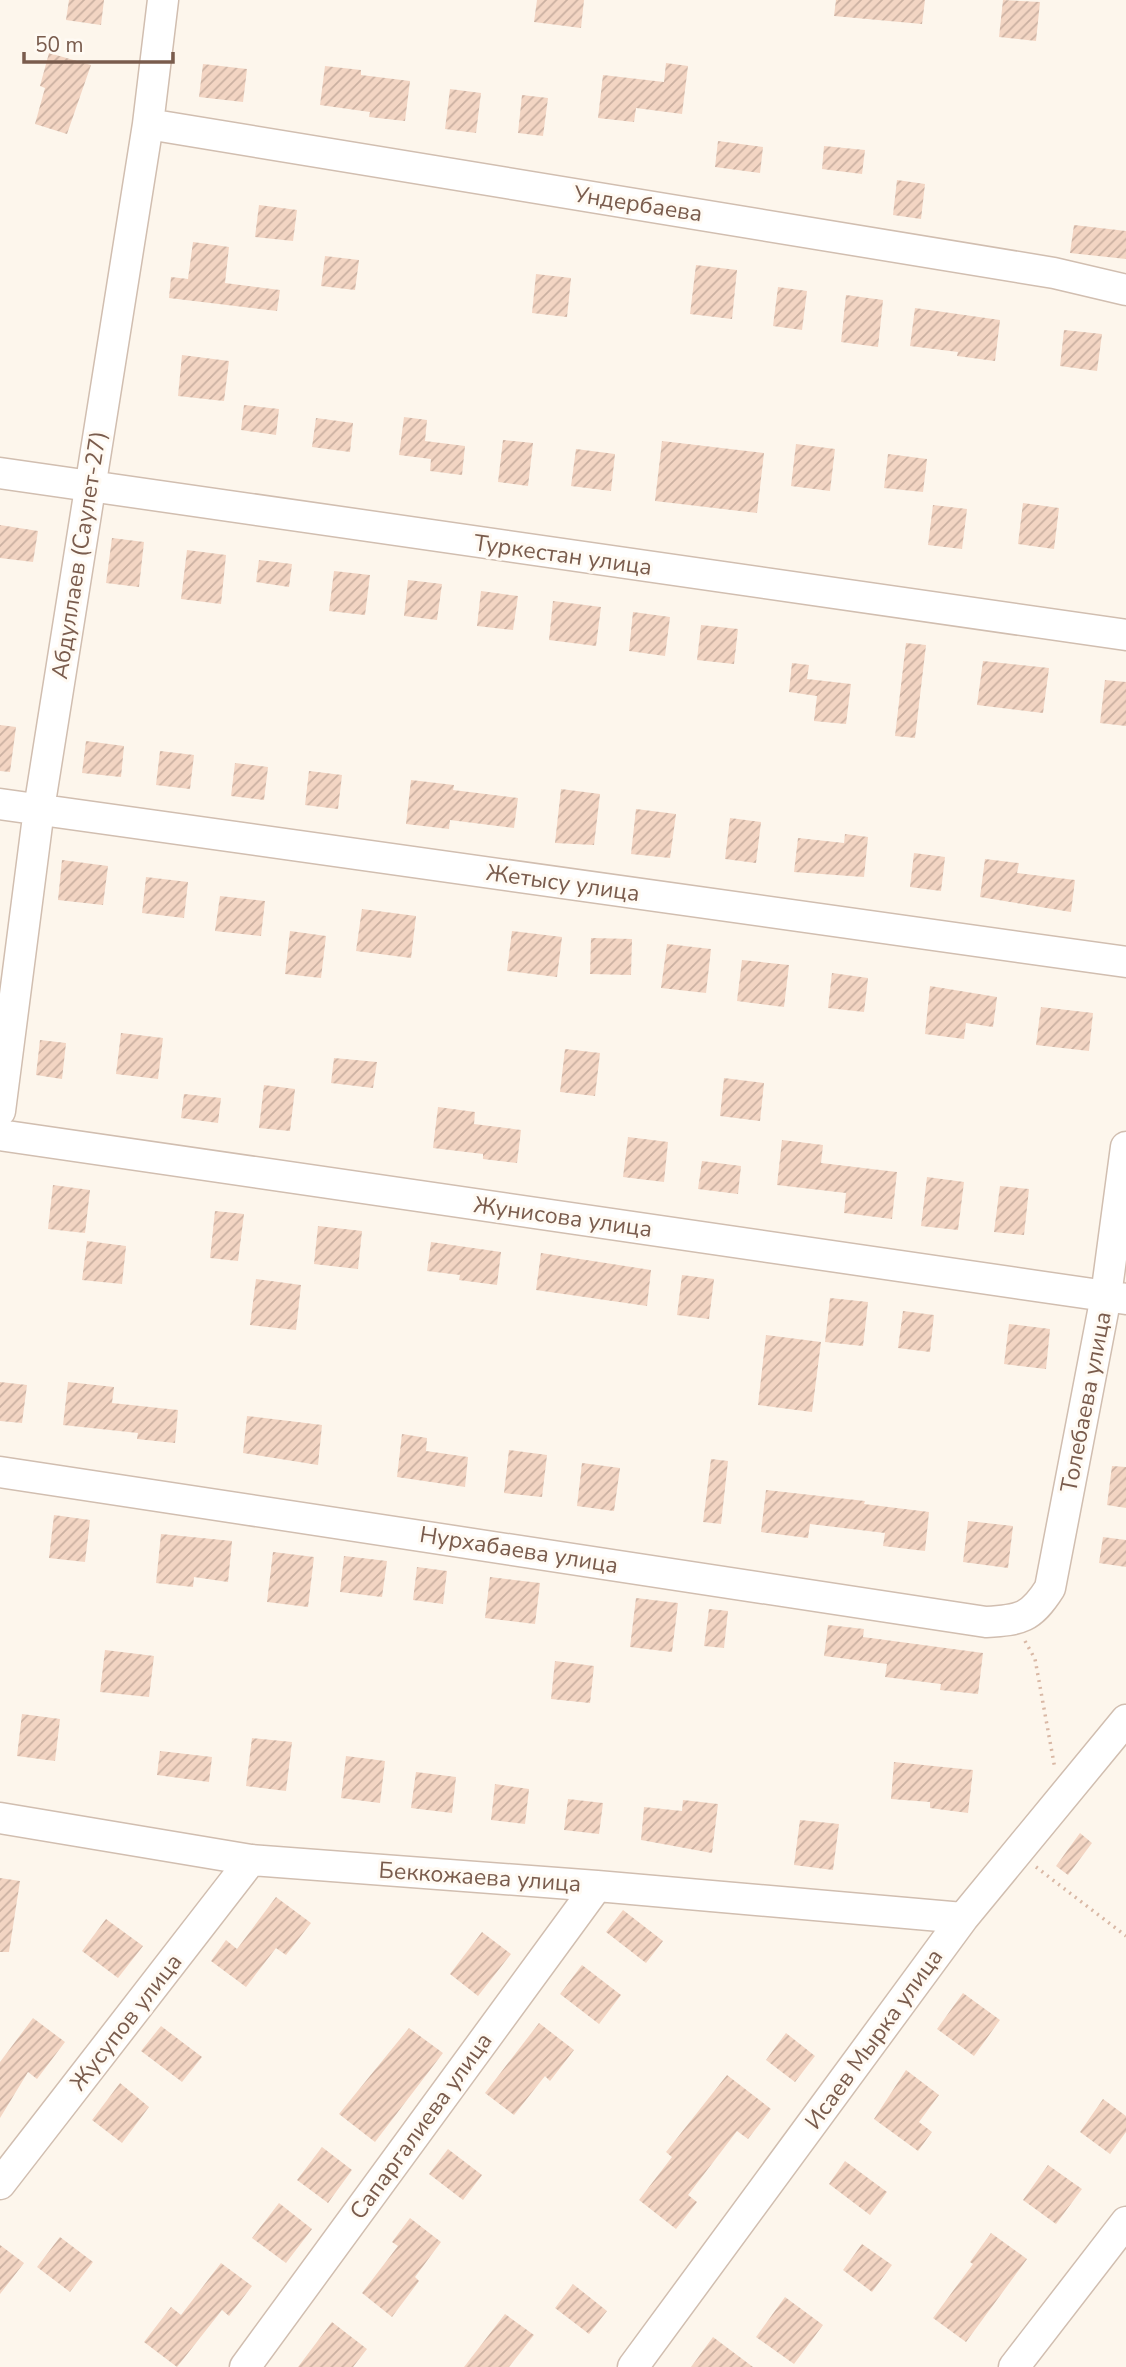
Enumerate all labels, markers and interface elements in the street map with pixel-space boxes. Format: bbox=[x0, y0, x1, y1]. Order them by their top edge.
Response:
scale bar bbox=[24, 21, 173, 65]
text: 50 m bbox=[35, 31, 84, 59]
street label: Ундербаева bbox=[571, 178, 704, 229]
street label: Абдуллаев (Саулет-27) bbox=[44, 429, 114, 681]
street label: Туркестан улица bbox=[472, 527, 654, 583]
street label: Жетысу улица bbox=[484, 857, 642, 909]
street label: Жунисова улица bbox=[472, 1189, 654, 1245]
street label: Толебаева улица bbox=[1053, 1309, 1119, 1495]
street label: Нурхабаева улица bbox=[418, 1519, 620, 1581]
street label: Беккожаева улица bbox=[378, 1854, 582, 1900]
street label: Исаев Мырка улица bbox=[798, 1943, 950, 2135]
street label: Жусупов улица bbox=[63, 1947, 189, 2097]
street label: Сапаргалиева улица bbox=[343, 2026, 499, 2226]

